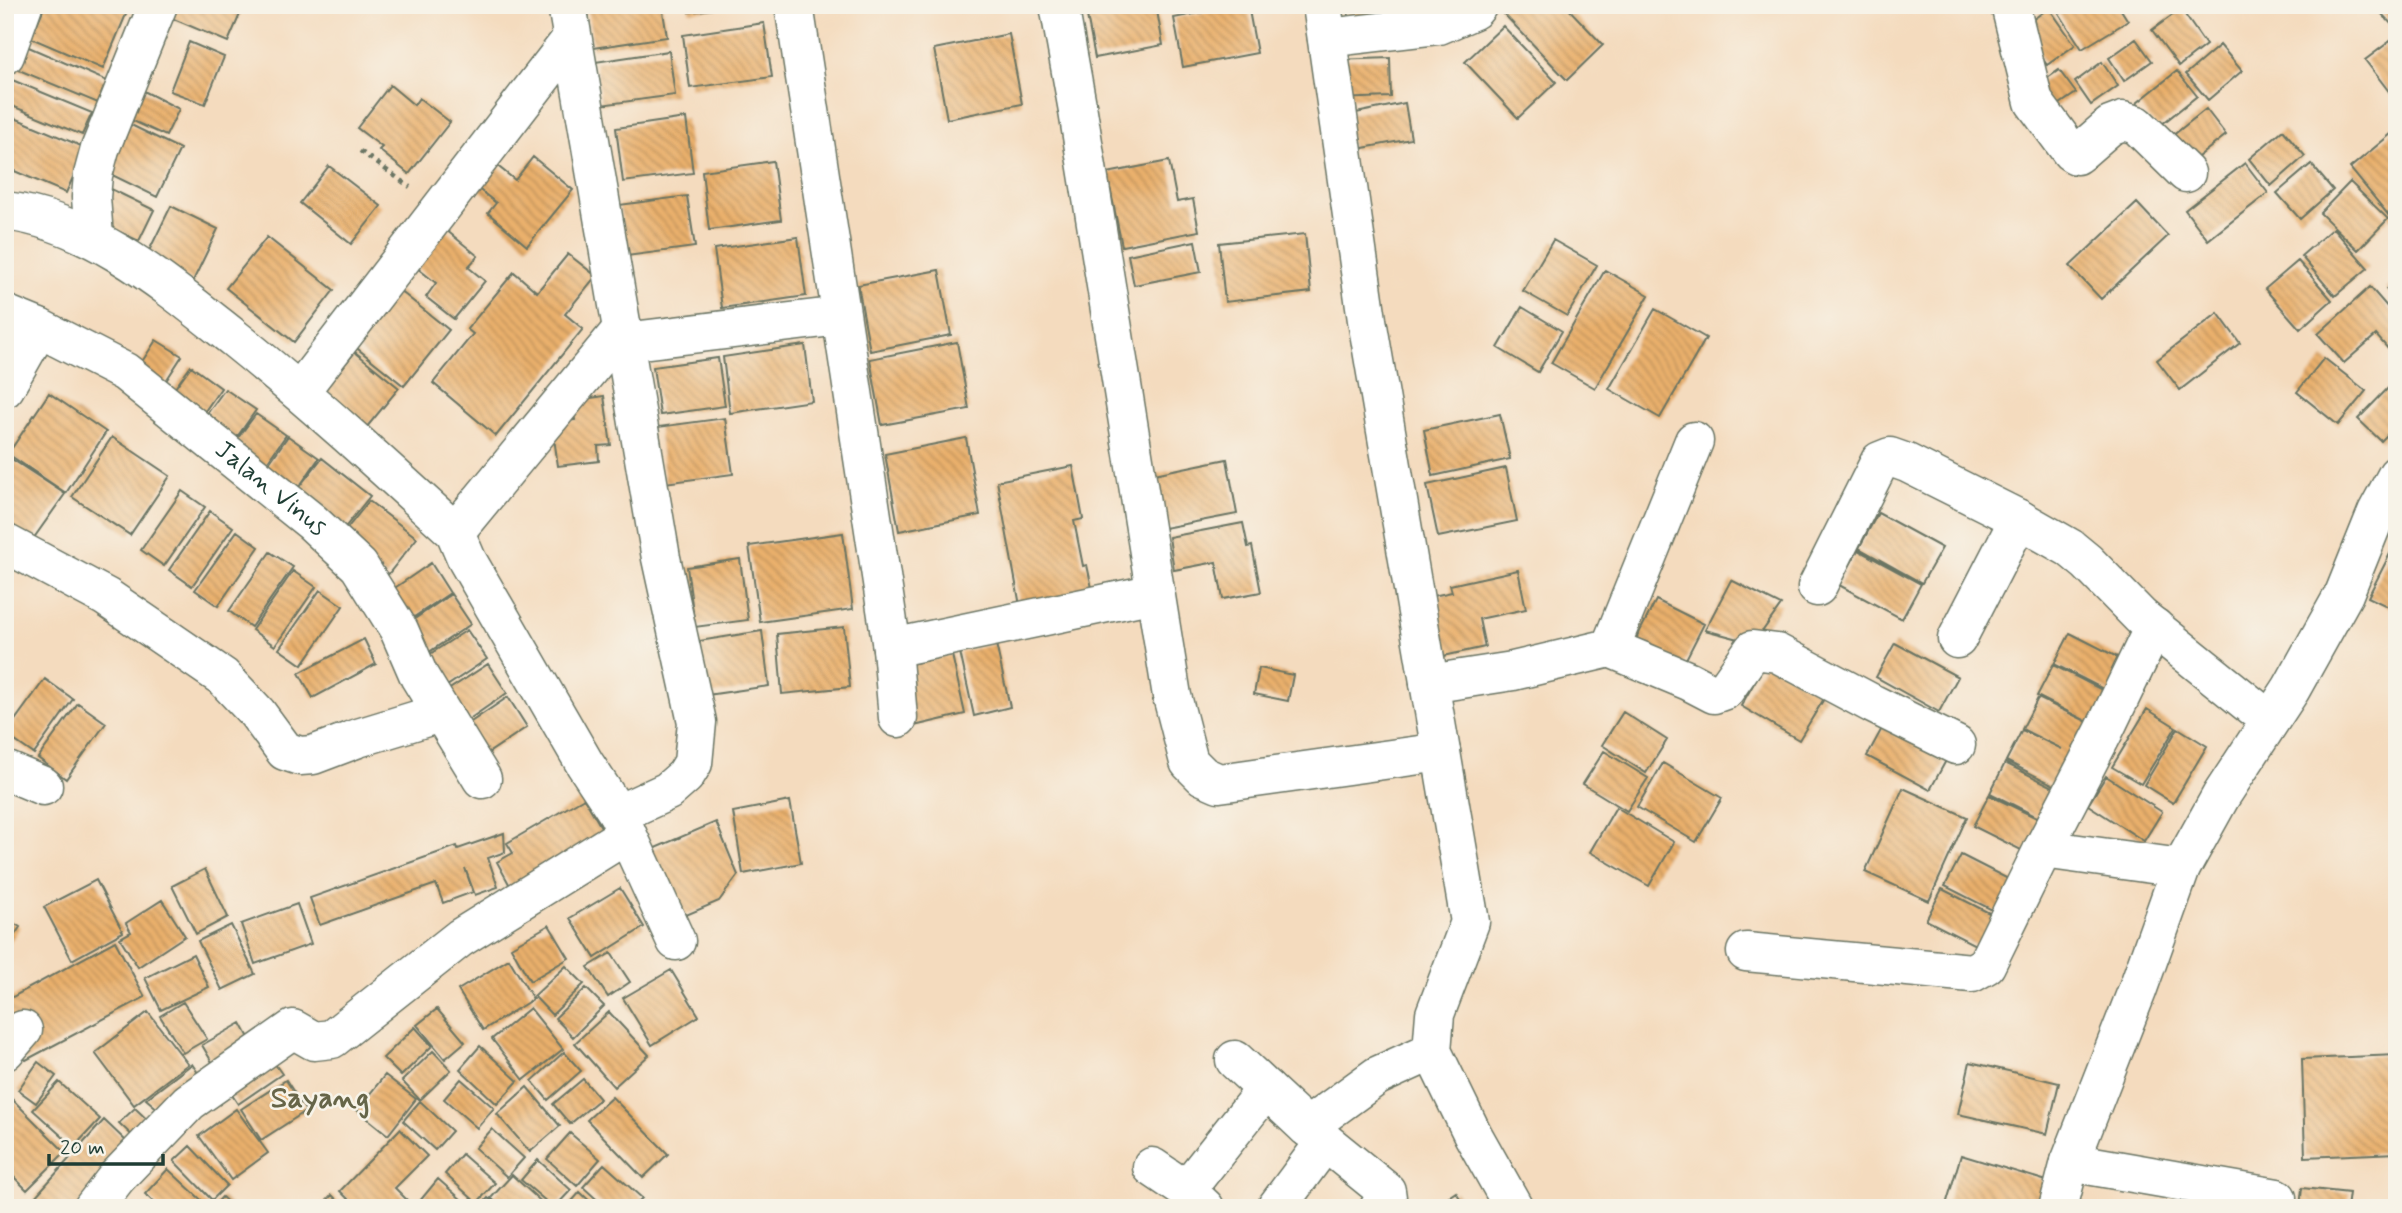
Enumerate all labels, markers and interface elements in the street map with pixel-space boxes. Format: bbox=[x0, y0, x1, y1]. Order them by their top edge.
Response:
street label: Jalan Vinus bbox=[207, 433, 334, 544]
district label: Sayang bbox=[271, 1079, 369, 1119]
scale bar bbox=[49, 1122, 163, 1166]
text: 20 m bbox=[60, 1134, 105, 1162]

